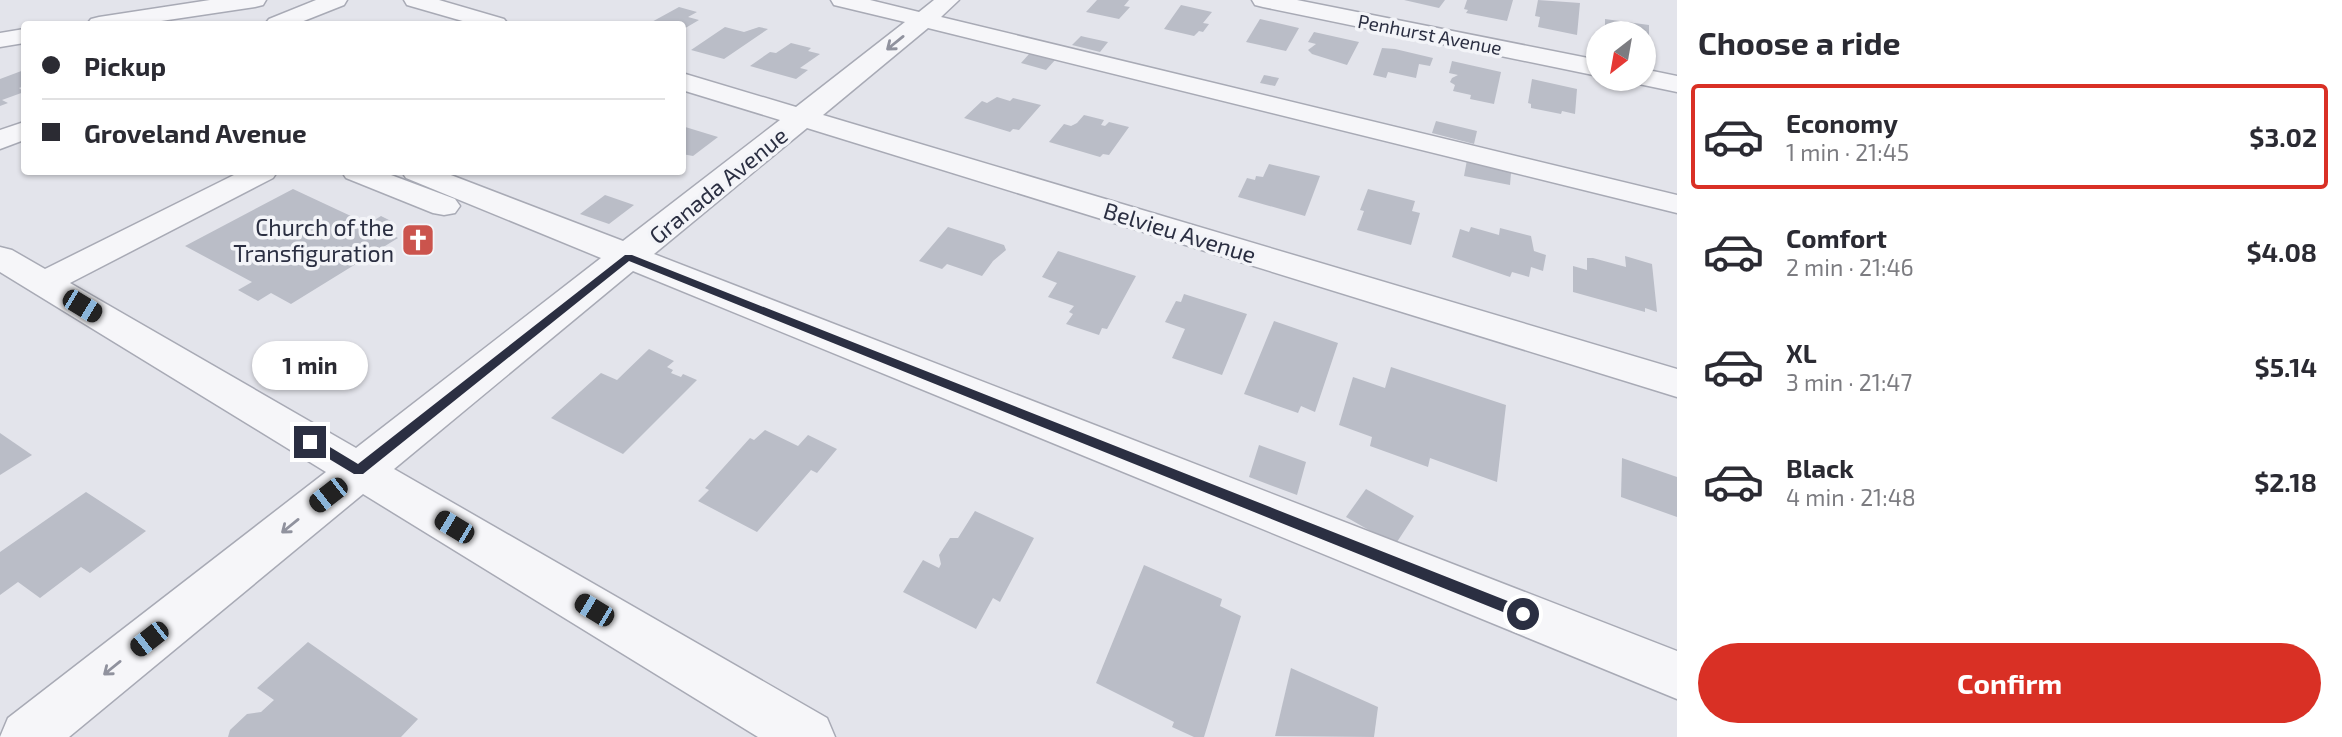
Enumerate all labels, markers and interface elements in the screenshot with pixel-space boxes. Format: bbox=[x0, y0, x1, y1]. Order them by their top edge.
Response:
street label: Penhurst Avenue bbox=[1356, 9, 1504, 59]
north arrow bbox=[1586, 21, 1656, 91]
map controls bbox=[1586, 21, 1656, 91]
text: Choose a ride bbox=[1698, 23, 1901, 61]
one-way arrow bbox=[887, 35, 905, 50]
text: Pickup bbox=[84, 50, 166, 81]
icon: car bbox=[1702, 105, 1765, 168]
text: Economy bbox=[1786, 107, 1898, 138]
text: Groveland Avenue bbox=[84, 117, 307, 148]
street label: Granada Avenue bbox=[643, 121, 793, 249]
text: $3.02 bbox=[2249, 121, 2317, 152]
text: 1 min · 21:45 bbox=[1786, 138, 1909, 166]
street label: Belvieu Avenue bbox=[1100, 196, 1260, 268]
place label: Church of the Transfiguration bbox=[233, 213, 394, 267]
icon: car bbox=[1702, 220, 1765, 283]
church icon: Church of the Transfiguration bbox=[399, 221, 437, 259]
text: Comfort bbox=[1786, 222, 1887, 253]
text: $4.08 bbox=[2246, 236, 2317, 267]
text: 2 min · 21:46 bbox=[1786, 253, 1914, 281]
car bbox=[59, 286, 106, 326]
icon: car bbox=[1702, 335, 1765, 398]
text: XL bbox=[1786, 337, 1817, 368]
callout: 1 min bbox=[252, 340, 368, 390]
text: 1 min bbox=[282, 351, 338, 379]
text: $5.14 bbox=[2255, 351, 2317, 382]
text: 3 min · 21:47 bbox=[1786, 368, 1912, 396]
route end bbox=[294, 426, 326, 458]
icon: car bbox=[1702, 450, 1765, 513]
text: Black bbox=[1786, 452, 1854, 483]
text: $2.18 bbox=[2254, 466, 2317, 497]
car bbox=[305, 474, 352, 516]
text: 4 min · 21:48 bbox=[1786, 483, 1916, 511]
car bbox=[431, 507, 478, 547]
one-way arrow bbox=[281, 518, 299, 533]
car bbox=[571, 590, 618, 630]
route start bbox=[1507, 598, 1539, 630]
car bbox=[126, 618, 173, 660]
button: Confirm bbox=[1698, 643, 2321, 723]
one-way arrow bbox=[104, 661, 122, 676]

